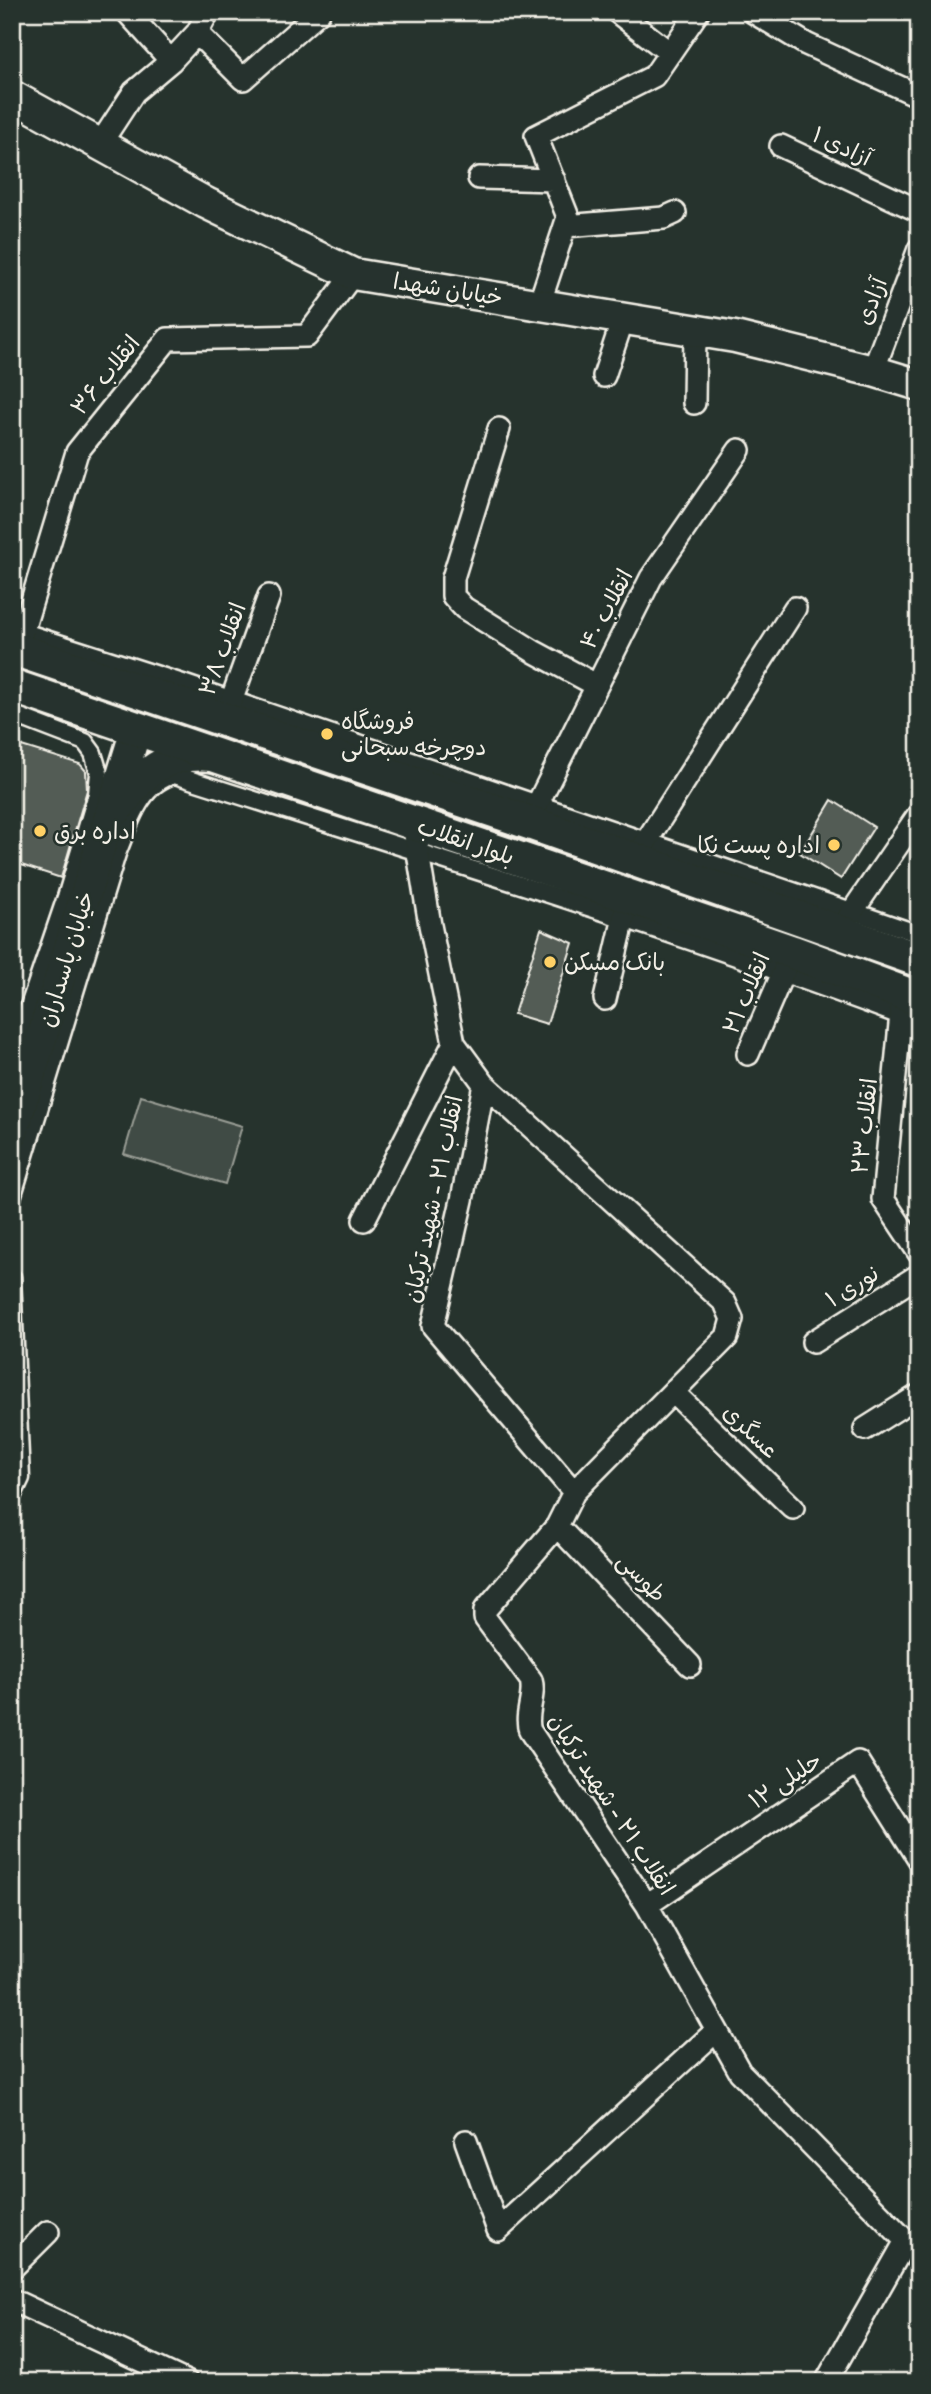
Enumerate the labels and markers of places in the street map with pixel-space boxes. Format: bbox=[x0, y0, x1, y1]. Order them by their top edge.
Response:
place label: فروشگاه دوچرخه سبحانی bbox=[341, 707, 486, 762]
marker: فروشگاه دوچرخه سبحانی bbox=[319, 726, 335, 742]
place label: اداره برق bbox=[54, 817, 136, 845]
marker: اداره برق bbox=[32, 823, 48, 839]
place label: اداره پست نکا bbox=[697, 831, 820, 860]
marker: اداره پست نکا bbox=[826, 837, 842, 853]
place label: بانک مسکن bbox=[564, 948, 665, 976]
marker: بانک مسکن bbox=[542, 954, 558, 970]

